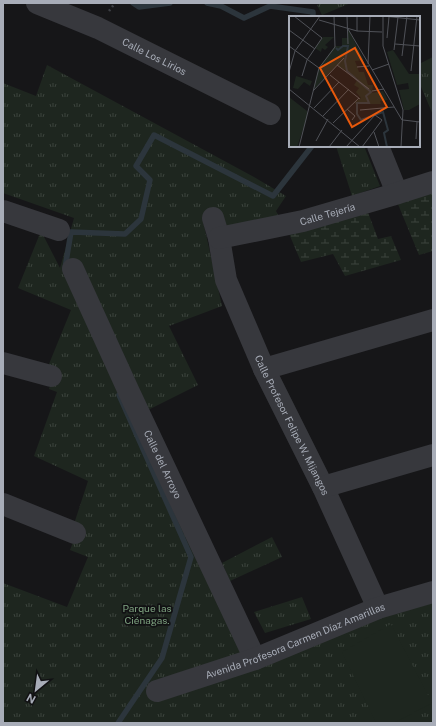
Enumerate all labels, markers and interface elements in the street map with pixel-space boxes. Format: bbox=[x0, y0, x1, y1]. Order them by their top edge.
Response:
inset map bbox=[289, 16, 420, 147]
street label: Calle Los Lirios bbox=[120, 35, 188, 77]
street label: Calle Tejería bbox=[298, 200, 356, 228]
street label: Calle Profesor Felipe W. Mijangos bbox=[253, 353, 332, 497]
street label: Calle del Arroyo bbox=[142, 428, 185, 501]
street label: Avenida Profesora Carmen Díaz Amarillas bbox=[204, 600, 386, 681]
park label: Parque las Ciénagas. bbox=[123, 602, 171, 626]
north arrow bbox=[16, 670, 56, 710]
text: N bbox=[24, 691, 38, 706]

